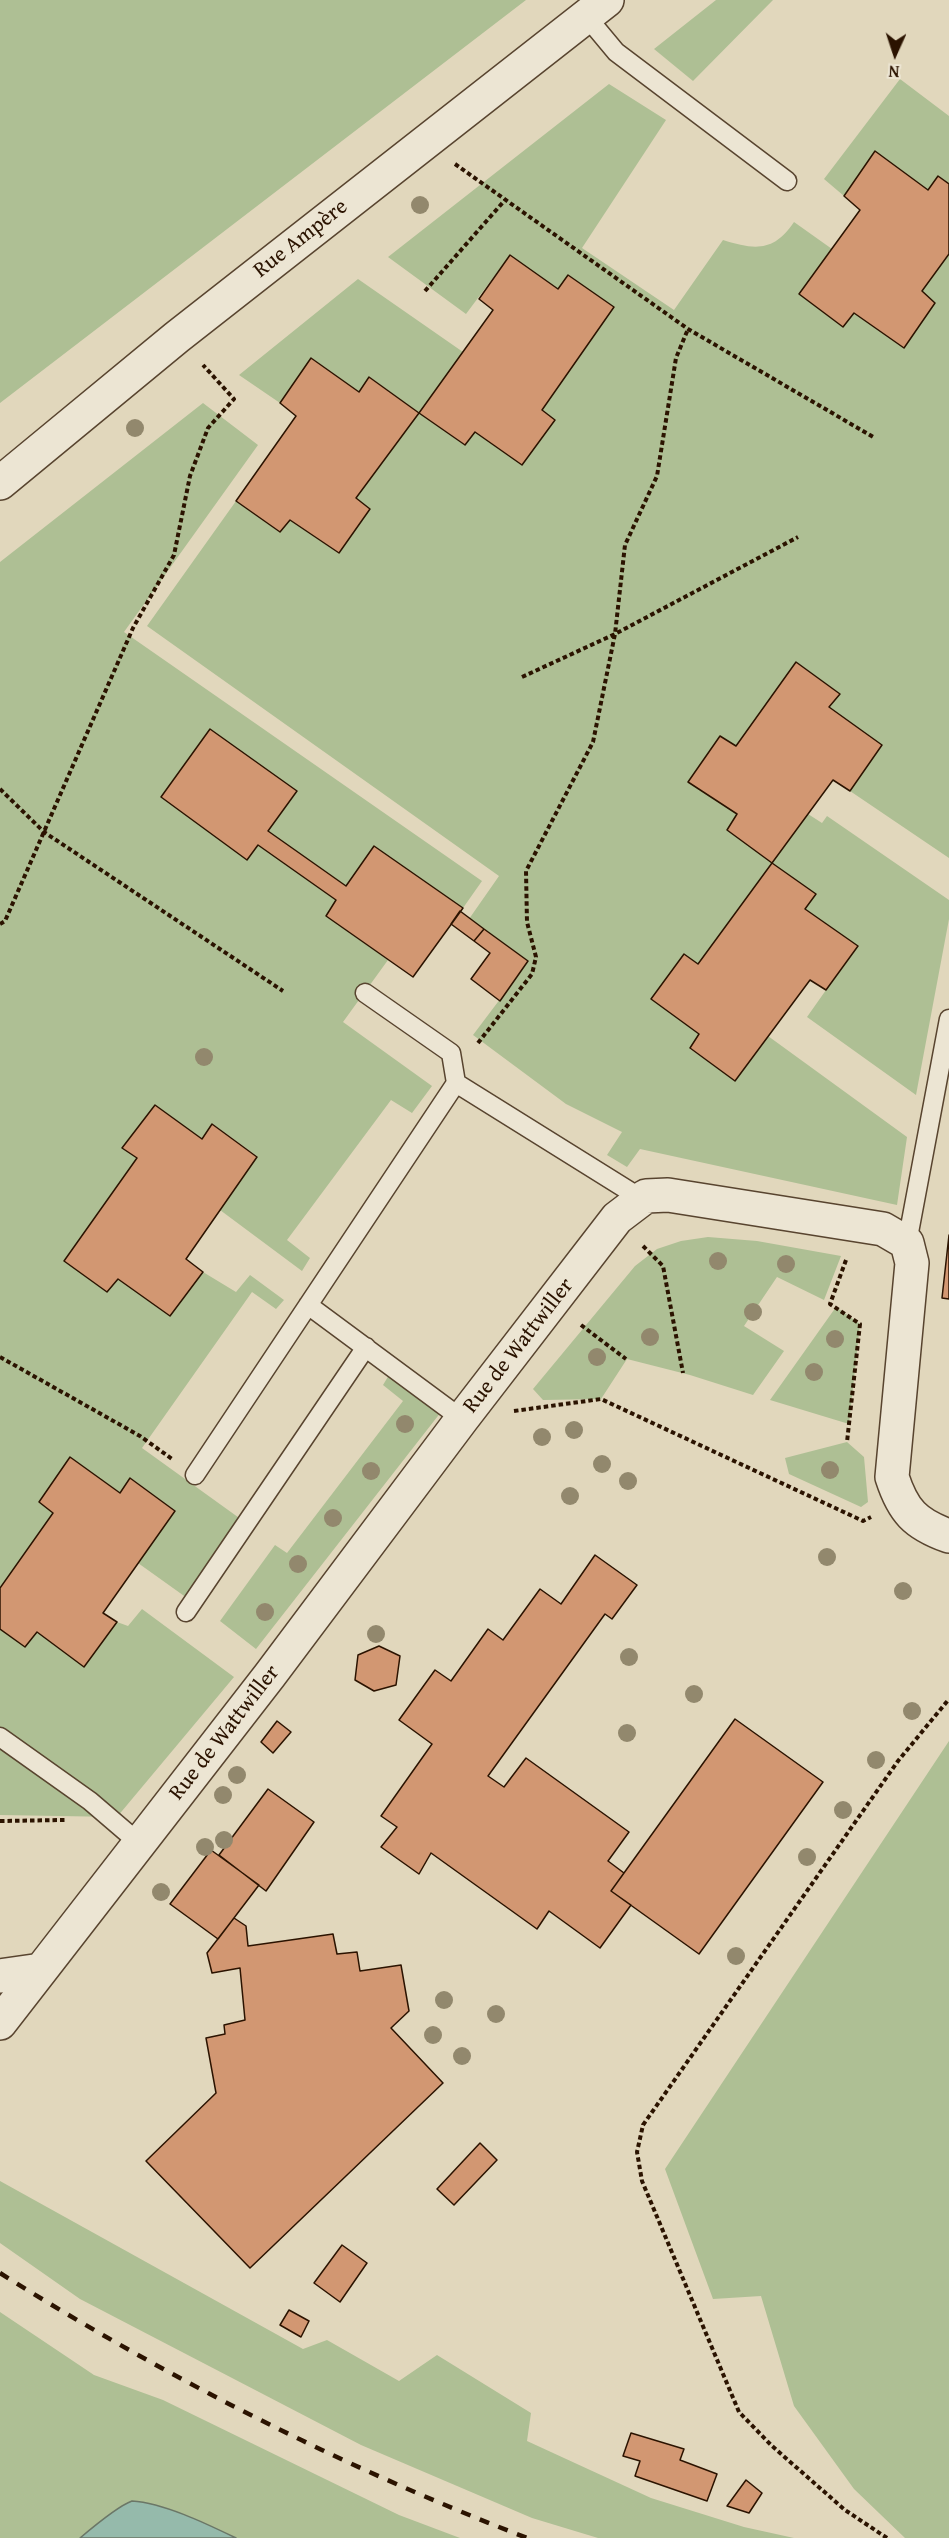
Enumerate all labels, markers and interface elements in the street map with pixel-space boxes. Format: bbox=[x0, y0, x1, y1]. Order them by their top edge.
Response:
north arrow bbox=[865, 24, 925, 84]
text: N bbox=[888, 60, 900, 84]
street label: Rue Ampère bbox=[249, 194, 353, 284]
street label: Rue de Wattwiller bbox=[458, 1273, 580, 1419]
street label: Rue de Wattwiller bbox=[164, 1660, 286, 1806]

